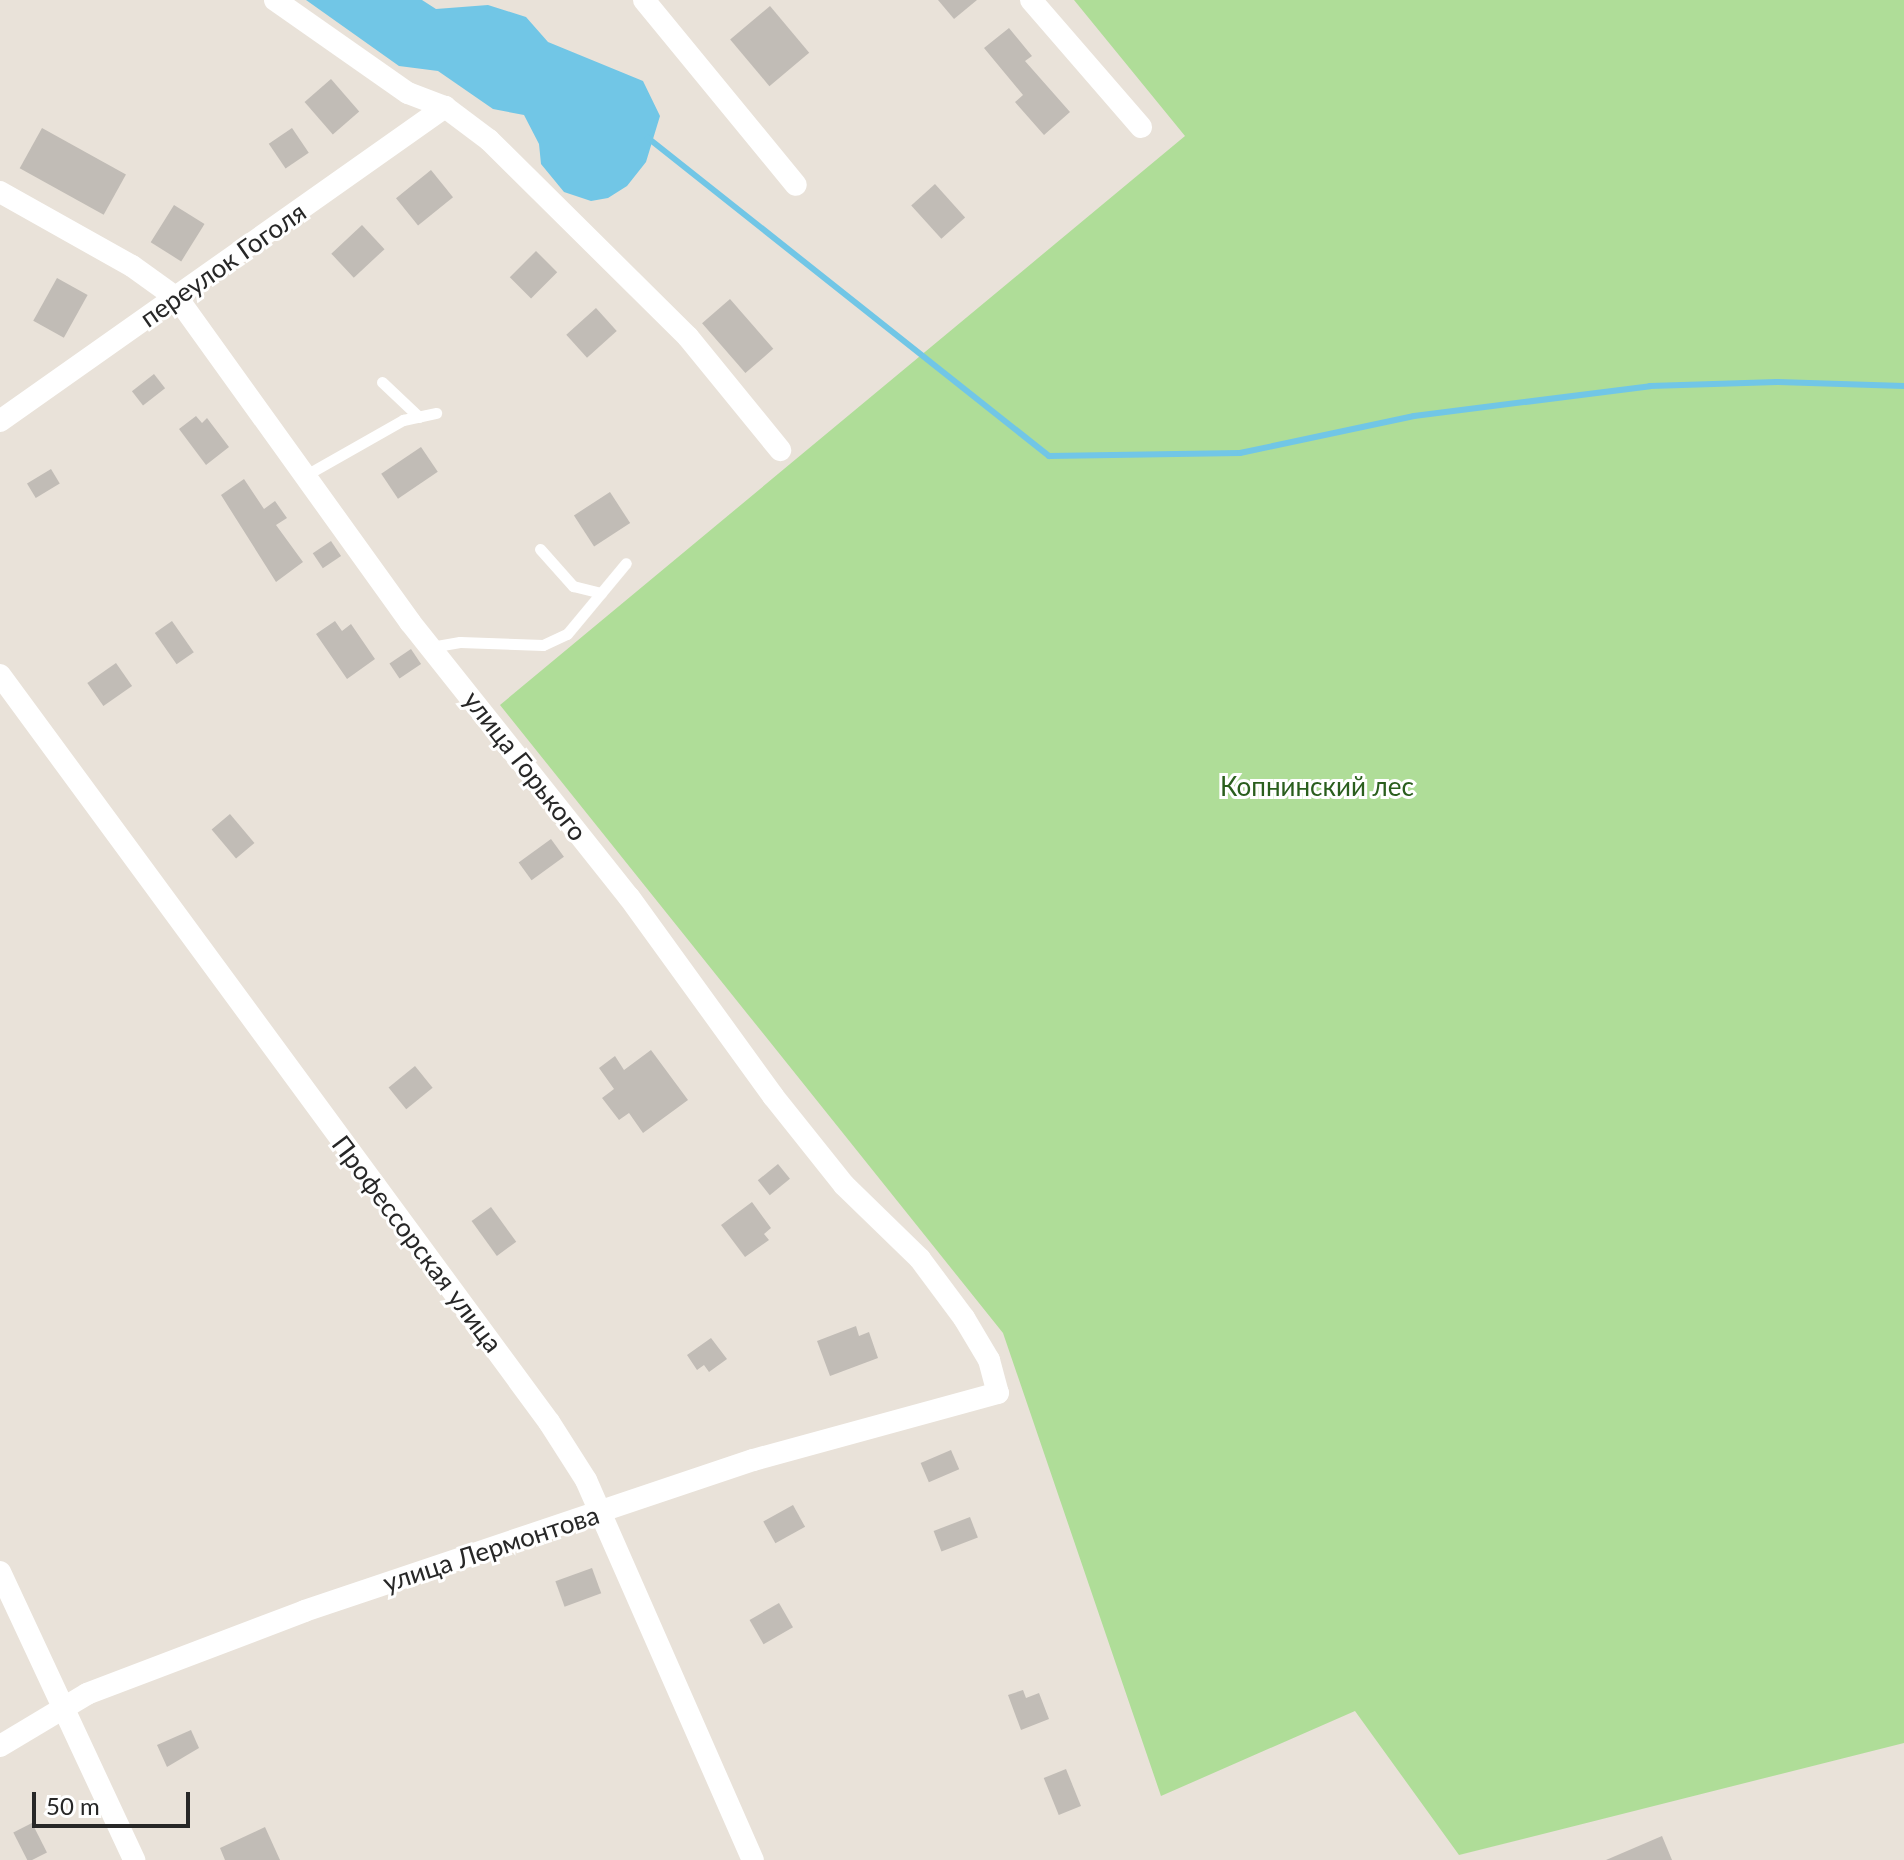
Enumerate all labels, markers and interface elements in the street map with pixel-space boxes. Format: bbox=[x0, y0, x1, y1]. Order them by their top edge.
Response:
street label: переулок Гоголя bbox=[134, 196, 312, 334]
street label: улица Горького bbox=[457, 685, 593, 847]
park label: Копнинский лес bbox=[1220, 771, 1414, 803]
street label: Профессорская улица bbox=[325, 1129, 509, 1359]
street label: улица Лермонтова bbox=[379, 1499, 603, 1599]
scale bar bbox=[36, 1776, 194, 1826]
text: 50 m bbox=[46, 1791, 100, 1820]

